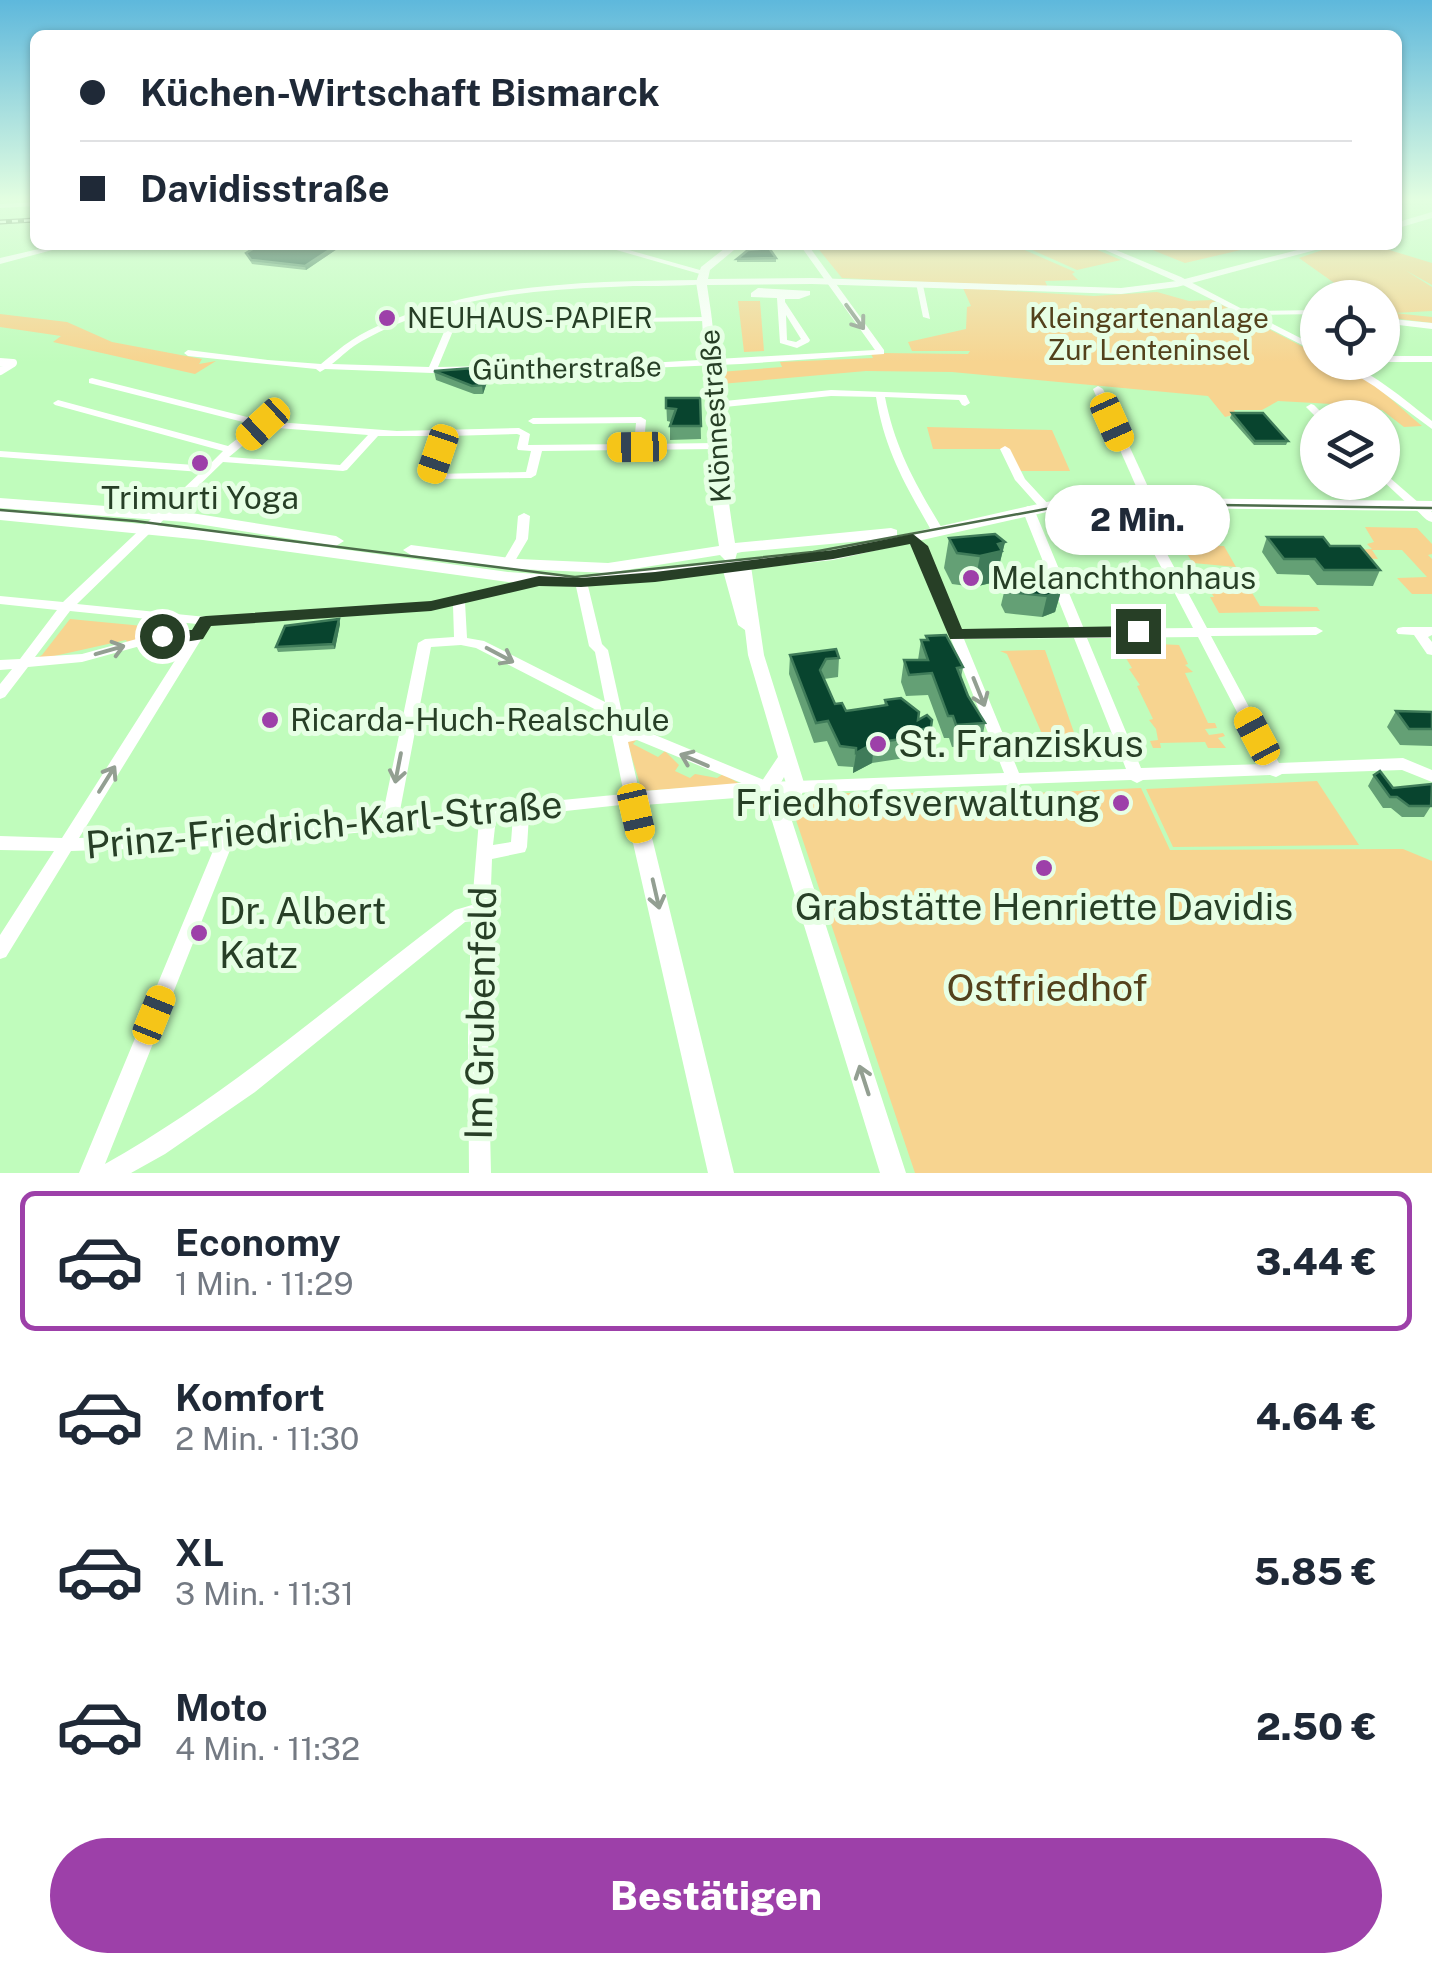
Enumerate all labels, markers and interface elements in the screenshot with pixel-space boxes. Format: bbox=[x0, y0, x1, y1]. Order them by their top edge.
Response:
text: Küchen-Wirtschaft Bismarck bbox=[140, 70, 660, 115]
text: Davidisstraße bbox=[140, 166, 390, 211]
map controls bbox=[1300, 280, 1400, 500]
button: locate bbox=[1300, 280, 1400, 380]
place label: NEUHAUS-PAPIER bbox=[407, 301, 653, 334]
park label: Kleingartenanlage Zur Lenteninsel bbox=[1029, 301, 1269, 366]
one-way arrow bbox=[845, 303, 866, 330]
marker: NEUHAUS-PAPIER bbox=[376, 307, 398, 329]
street label: Klönnestraße bbox=[692, 328, 737, 504]
street label: Güntherstraße bbox=[472, 349, 662, 386]
car bbox=[1086, 388, 1138, 456]
car bbox=[231, 393, 295, 455]
button: layers bbox=[1300, 400, 1400, 500]
car bbox=[414, 421, 462, 487]
car bbox=[607, 431, 667, 463]
marker: Trimurti Yoga bbox=[189, 452, 211, 474]
place label: Trimurti Yoga bbox=[101, 479, 299, 516]
callout: 2 Min. bbox=[1046, 486, 1230, 556]
text: 2 Min. bbox=[1090, 501, 1185, 538]
place label: Melanchthonhaus bbox=[991, 559, 1256, 596]
marker: Melanchthonhaus bbox=[960, 567, 982, 589]
route end bbox=[1116, 609, 1161, 654]
route start bbox=[140, 614, 185, 659]
one-way arrow bbox=[94, 640, 125, 659]
one-way arrow bbox=[485, 646, 514, 665]
one-way arrow bbox=[971, 676, 989, 707]
place label: Ricarda-Huch-Realschule bbox=[290, 701, 670, 738]
car bbox=[1230, 702, 1284, 770]
marker: Ricarda-Huch-Realschule bbox=[259, 709, 281, 731]
place label: St. Franziskus bbox=[898, 721, 1144, 766]
marker: St. Franziskus bbox=[867, 733, 889, 755]
one-way arrow bbox=[679, 750, 710, 768]
one-way arrow bbox=[388, 751, 407, 784]
one-way arrow bbox=[96, 765, 117, 794]
car bbox=[615, 780, 657, 846]
place label: Friedhofsverwaltung bbox=[735, 780, 1101, 825]
street label: Prinz-Friedrich-Karl-Straße bbox=[84, 781, 564, 868]
marker: Friedhofsverwaltung bbox=[1110, 792, 1132, 814]
marker: Grabstätte Henriette Davidis bbox=[1033, 857, 1055, 879]
one-way arrow bbox=[648, 877, 666, 909]
place label: Grabstätte Henriette Davidis bbox=[795, 884, 1293, 929]
street label: Im Grubenfeld bbox=[456, 886, 505, 1140]
place label: Dr. Albert Katz bbox=[219, 888, 387, 977]
marker: Dr. Albert Katz bbox=[188, 922, 210, 944]
park label: Ostfriedhof bbox=[946, 965, 1148, 1010]
car bbox=[129, 982, 179, 1048]
one-way arrow bbox=[853, 1065, 871, 1096]
icon: car bbox=[55, 1216, 145, 1306]
text: Economy bbox=[175, 1220, 341, 1265]
text: 3.44 € bbox=[1255, 1239, 1377, 1284]
text: 1 Min. · 11:29 bbox=[175, 1265, 353, 1302]
icon: car bbox=[55, 1371, 145, 1461]
text: Komfort bbox=[175, 1375, 325, 1420]
text: 4.64 € bbox=[1256, 1394, 1377, 1439]
text: 2 Min. · 11:30 bbox=[175, 1420, 359, 1457]
icon: car bbox=[55, 1526, 145, 1616]
text: XL bbox=[175, 1530, 224, 1575]
text: 5.85 € bbox=[1254, 1549, 1377, 1594]
text: 3 Min. · 11:31 bbox=[175, 1575, 354, 1612]
icon: car bbox=[55, 1681, 145, 1771]
text: Moto bbox=[175, 1685, 268, 1730]
text: 2.50 € bbox=[1256, 1704, 1377, 1749]
text: 4 Min. · 11:32 bbox=[175, 1730, 360, 1767]
button: Bestätigen bbox=[50, 1838, 1382, 1953]

